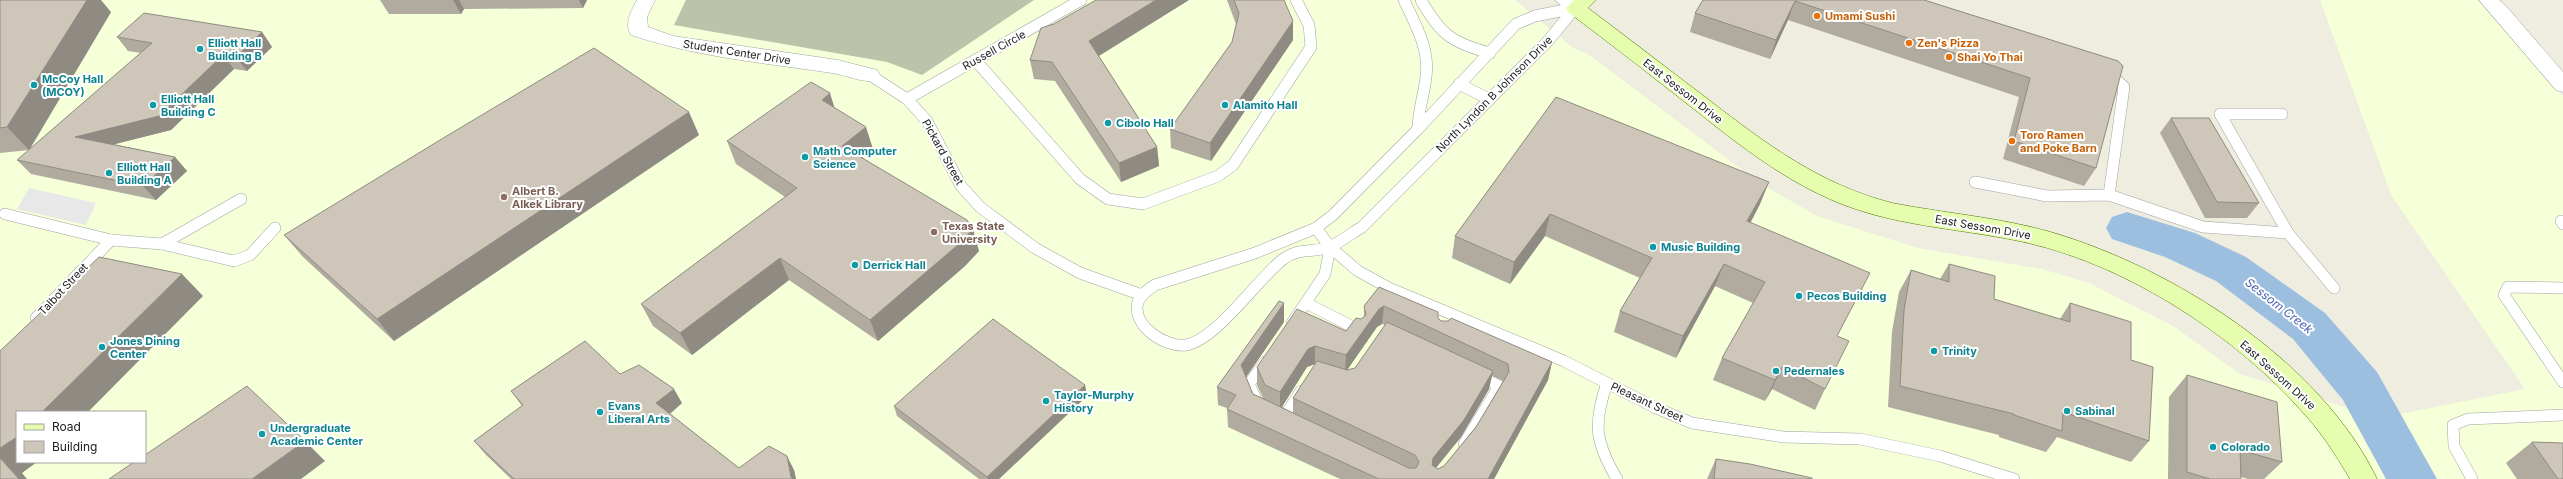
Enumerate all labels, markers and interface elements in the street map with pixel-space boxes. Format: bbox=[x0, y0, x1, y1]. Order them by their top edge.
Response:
place label: Umami Sushi bbox=[1825, 9, 1895, 23]
marker: Umami Sushi bbox=[1812, 11, 1822, 21]
street label: Russell Circle bbox=[960, 27, 1028, 73]
street label: North Lyndon B Johnson Drive bbox=[1433, 33, 1555, 155]
place label: Elliott Hall Building B bbox=[208, 36, 262, 63]
place label: Zen's Pizza bbox=[1917, 36, 1979, 50]
street label: Student Center Drive bbox=[682, 37, 792, 67]
marker: Zen's Pizza bbox=[1904, 38, 1914, 48]
marker: Elliott Hall Building B bbox=[195, 44, 205, 54]
place label: Shai Yo Thai bbox=[1957, 50, 2023, 64]
marker: Shai Yo Thai bbox=[1944, 52, 1954, 62]
street label: East Sessom Drive bbox=[1640, 56, 1726, 126]
place label: McCoy Hall (MCOY) bbox=[42, 72, 103, 99]
marker: McCoy Hall (MCOY) bbox=[29, 80, 39, 90]
place label: Elliott Hall Building C bbox=[161, 92, 216, 119]
place label: Alamito Hall bbox=[1233, 98, 1297, 112]
marker: Elliott Hall Building C bbox=[148, 100, 158, 110]
marker: Alamito Hall bbox=[1220, 100, 1230, 110]
place label: Cibolo Hall bbox=[1116, 116, 1174, 130]
street label: Pickard Street bbox=[919, 117, 967, 188]
marker: Cibolo Hall bbox=[1103, 118, 1113, 128]
place label: Toro Ramen and Poke Barn bbox=[2020, 128, 2097, 155]
marker: Toro Ramen and Poke Barn bbox=[2007, 136, 2017, 146]
place label: Math Computer Science bbox=[813, 144, 897, 171]
marker: Math Computer Science bbox=[800, 152, 810, 162]
place label: Elliott Hall Building A bbox=[117, 160, 172, 187]
marker: Elliott Hall Building A bbox=[104, 168, 114, 178]
place label: Albert B. Alkek Library bbox=[512, 184, 583, 211]
marker: Albert B. Alkek Library bbox=[499, 192, 509, 202]
street label: East Sessom Drive bbox=[1934, 212, 2032, 242]
place label: Texas State University bbox=[942, 219, 1005, 246]
marker: Texas State University bbox=[929, 227, 939, 237]
place label: Music Building bbox=[1661, 240, 1740, 254]
marker: Music Building bbox=[1648, 242, 1658, 252]
place label: Derrick Hall bbox=[863, 258, 926, 272]
street label: Talbot Street bbox=[35, 260, 91, 318]
marker: Derrick Hall bbox=[850, 260, 860, 270]
water label: Sessom Creek bbox=[2242, 275, 2316, 337]
place label: Pecos Building bbox=[1807, 289, 1886, 303]
marker: Pecos Building bbox=[1794, 291, 1804, 301]
place label: Jones Dining Center bbox=[110, 334, 180, 361]
street label: East Sessom Drive bbox=[2237, 337, 2319, 413]
marker: Jones Dining Center bbox=[97, 342, 107, 352]
place label: Trinity bbox=[1942, 344, 1977, 358]
marker: Trinity bbox=[1929, 346, 1939, 356]
place label: Pedernales bbox=[1784, 364, 1845, 378]
marker: Pedernales bbox=[1771, 366, 1781, 376]
street label: Pleasant Street bbox=[1608, 379, 1686, 425]
place label: Taylor-Murphy History bbox=[1054, 388, 1135, 415]
marker: Taylor-Murphy History bbox=[1041, 396, 1051, 406]
place label: Evans Liberal Arts bbox=[608, 399, 670, 426]
place label: Sabinal bbox=[2075, 404, 2115, 418]
marker: Sabinal bbox=[2062, 406, 2072, 416]
marker: Evans Liberal Arts bbox=[595, 407, 605, 417]
legend bbox=[16, 411, 146, 463]
text: Road bbox=[52, 419, 81, 434]
place label: Undergraduate Academic Center bbox=[270, 421, 364, 448]
marker: Undergraduate Academic Center bbox=[257, 429, 267, 439]
text: Building bbox=[52, 439, 97, 454]
place label: Colorado bbox=[2221, 440, 2270, 454]
marker: Colorado bbox=[2208, 442, 2218, 452]

